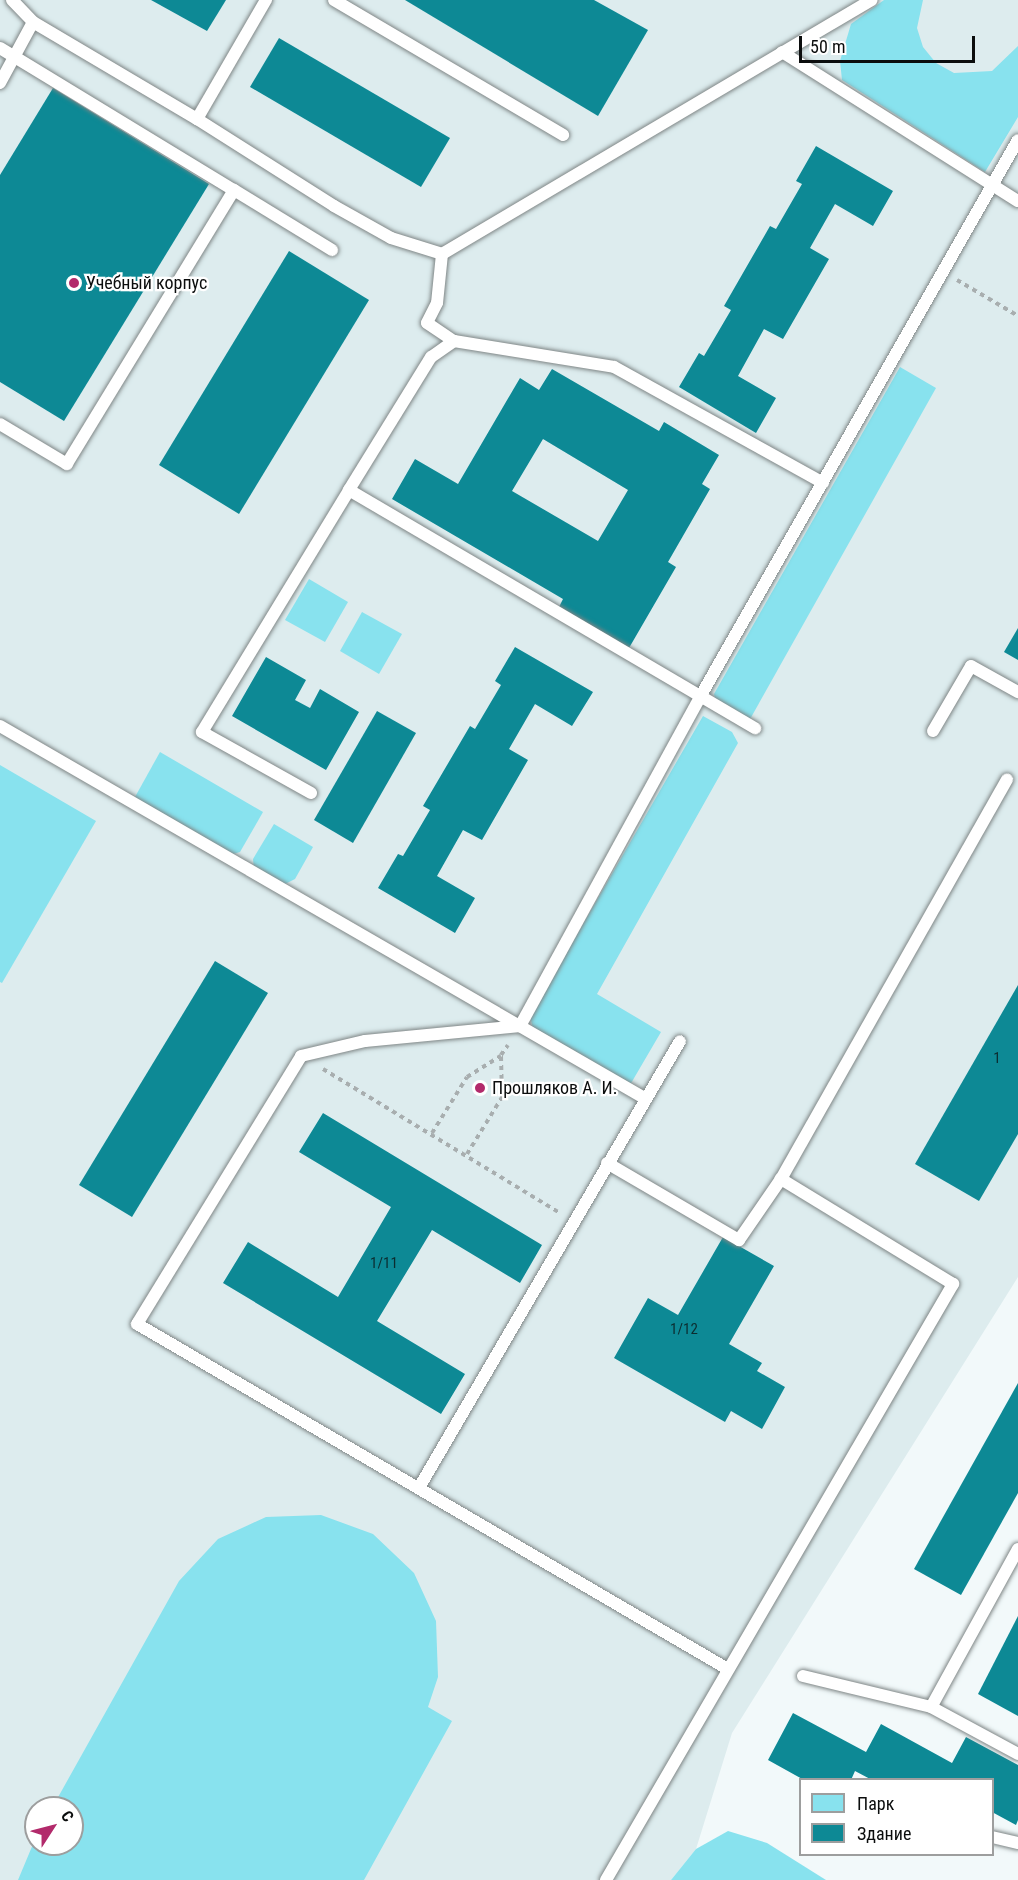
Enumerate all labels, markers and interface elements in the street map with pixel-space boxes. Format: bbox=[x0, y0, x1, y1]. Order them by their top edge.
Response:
scale bar bbox=[802, 24, 978, 62]
text: 50 m bbox=[810, 36, 845, 57]
place label: Учебный корпус bbox=[86, 272, 207, 294]
marker: Учебный корпус bbox=[67, 276, 81, 290]
house number: 1 bbox=[993, 1050, 1001, 1068]
place label: Прошляков А. И. bbox=[492, 1077, 617, 1099]
marker: Прошляков А. И. bbox=[473, 1081, 487, 1095]
house number: 1/11 bbox=[370, 1255, 398, 1273]
house number: 1/12 bbox=[670, 1321, 698, 1339]
legend bbox=[799, 1778, 994, 1856]
text: Парк bbox=[857, 1793, 894, 1814]
north arrow bbox=[24, 1796, 84, 1856]
text: С bbox=[57, 1807, 78, 1826]
text: Здание bbox=[857, 1823, 911, 1844]

